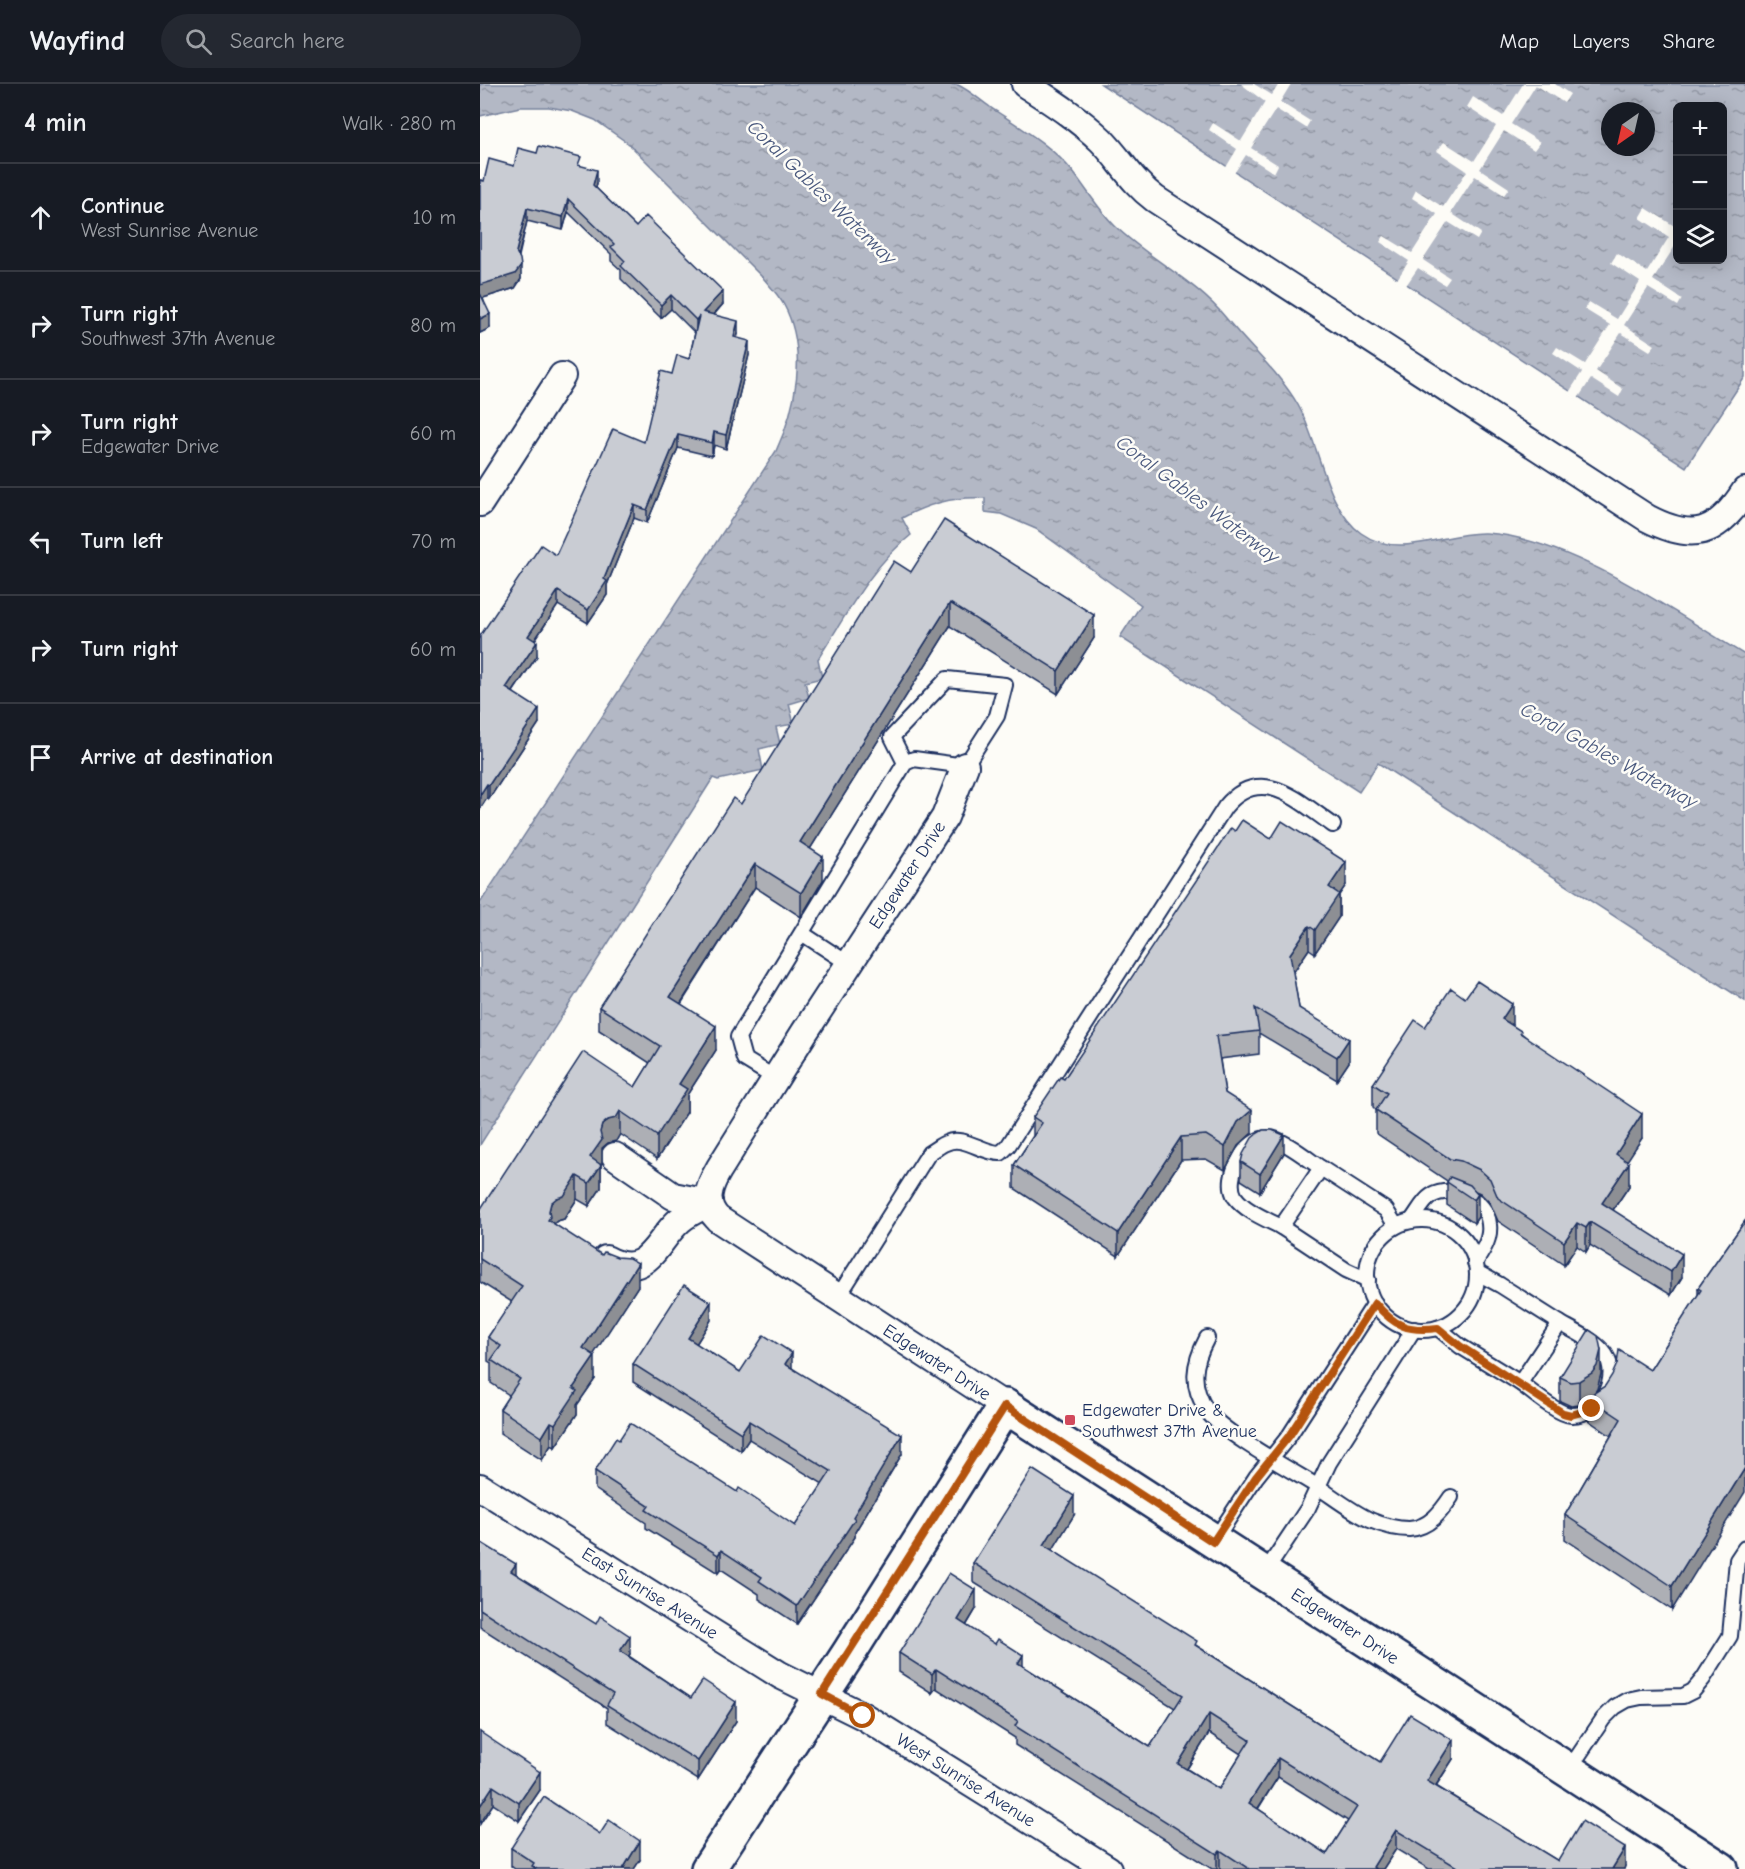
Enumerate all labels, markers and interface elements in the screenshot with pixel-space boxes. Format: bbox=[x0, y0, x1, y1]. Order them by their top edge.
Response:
search box bbox=[161, 14, 581, 68]
text: Wayfind bbox=[30, 25, 125, 57]
icon: search bbox=[182, 25, 215, 58]
text: Search here bbox=[230, 28, 345, 54]
text: Map bbox=[1500, 29, 1539, 53]
text: Layers bbox=[1572, 29, 1630, 53]
text: Share bbox=[1663, 29, 1715, 53]
north arrow bbox=[1601, 102, 1655, 156]
map controls bbox=[1673, 102, 1727, 264]
button: + bbox=[1673, 102, 1727, 156]
text: 4 min bbox=[24, 108, 87, 138]
text: Walk · 280 m bbox=[343, 112, 456, 135]
water label: Coral Gables Waterway bbox=[742, 115, 902, 270]
button: − bbox=[1673, 156, 1727, 210]
text: Continue bbox=[81, 193, 164, 219]
icon: ahead bbox=[24, 201, 57, 234]
text: 10 m bbox=[413, 206, 456, 229]
button: layers bbox=[1673, 210, 1727, 264]
text: West Sunrise Avenue bbox=[81, 219, 258, 242]
text: Turn right bbox=[81, 301, 178, 327]
icon: right bbox=[24, 309, 57, 342]
text: 80 m bbox=[410, 314, 456, 337]
text: Southwest 37th Avenue bbox=[81, 327, 275, 350]
text: Turn right bbox=[81, 409, 178, 435]
icon: right bbox=[24, 417, 57, 450]
text: 60 m bbox=[410, 422, 456, 445]
water label: Coral Gables Waterway bbox=[1112, 431, 1285, 569]
text: Edgewater Drive bbox=[81, 435, 219, 458]
icon: left bbox=[24, 525, 57, 558]
text: Turn left bbox=[81, 528, 163, 554]
text: 70 m bbox=[411, 530, 456, 553]
icon: right bbox=[24, 633, 57, 666]
text: Turn right bbox=[81, 636, 178, 662]
text: 60 m bbox=[410, 638, 456, 661]
water label: Coral Gables Waterway bbox=[1517, 697, 1702, 814]
icon: arrive bbox=[24, 741, 57, 774]
text: Arrive at destination bbox=[81, 744, 273, 770]
street label: Edgewater Drive bbox=[865, 817, 950, 933]
street label: Edgewater Drive bbox=[879, 1320, 995, 1405]
route end bbox=[1578, 1395, 1604, 1421]
place label: Edgewater Drive & Southwest 37th Avenue bbox=[1082, 1400, 1257, 1442]
marker: Edgewater Drive & Southwest 37th Avenue bbox=[1063, 1413, 1077, 1427]
street label: East Sunrise Avenue bbox=[578, 1543, 722, 1644]
street label: Edgewater Drive bbox=[1287, 1584, 1403, 1669]
route start bbox=[849, 1702, 875, 1728]
street label: West Sunrise Avenue bbox=[892, 1729, 1039, 1832]

